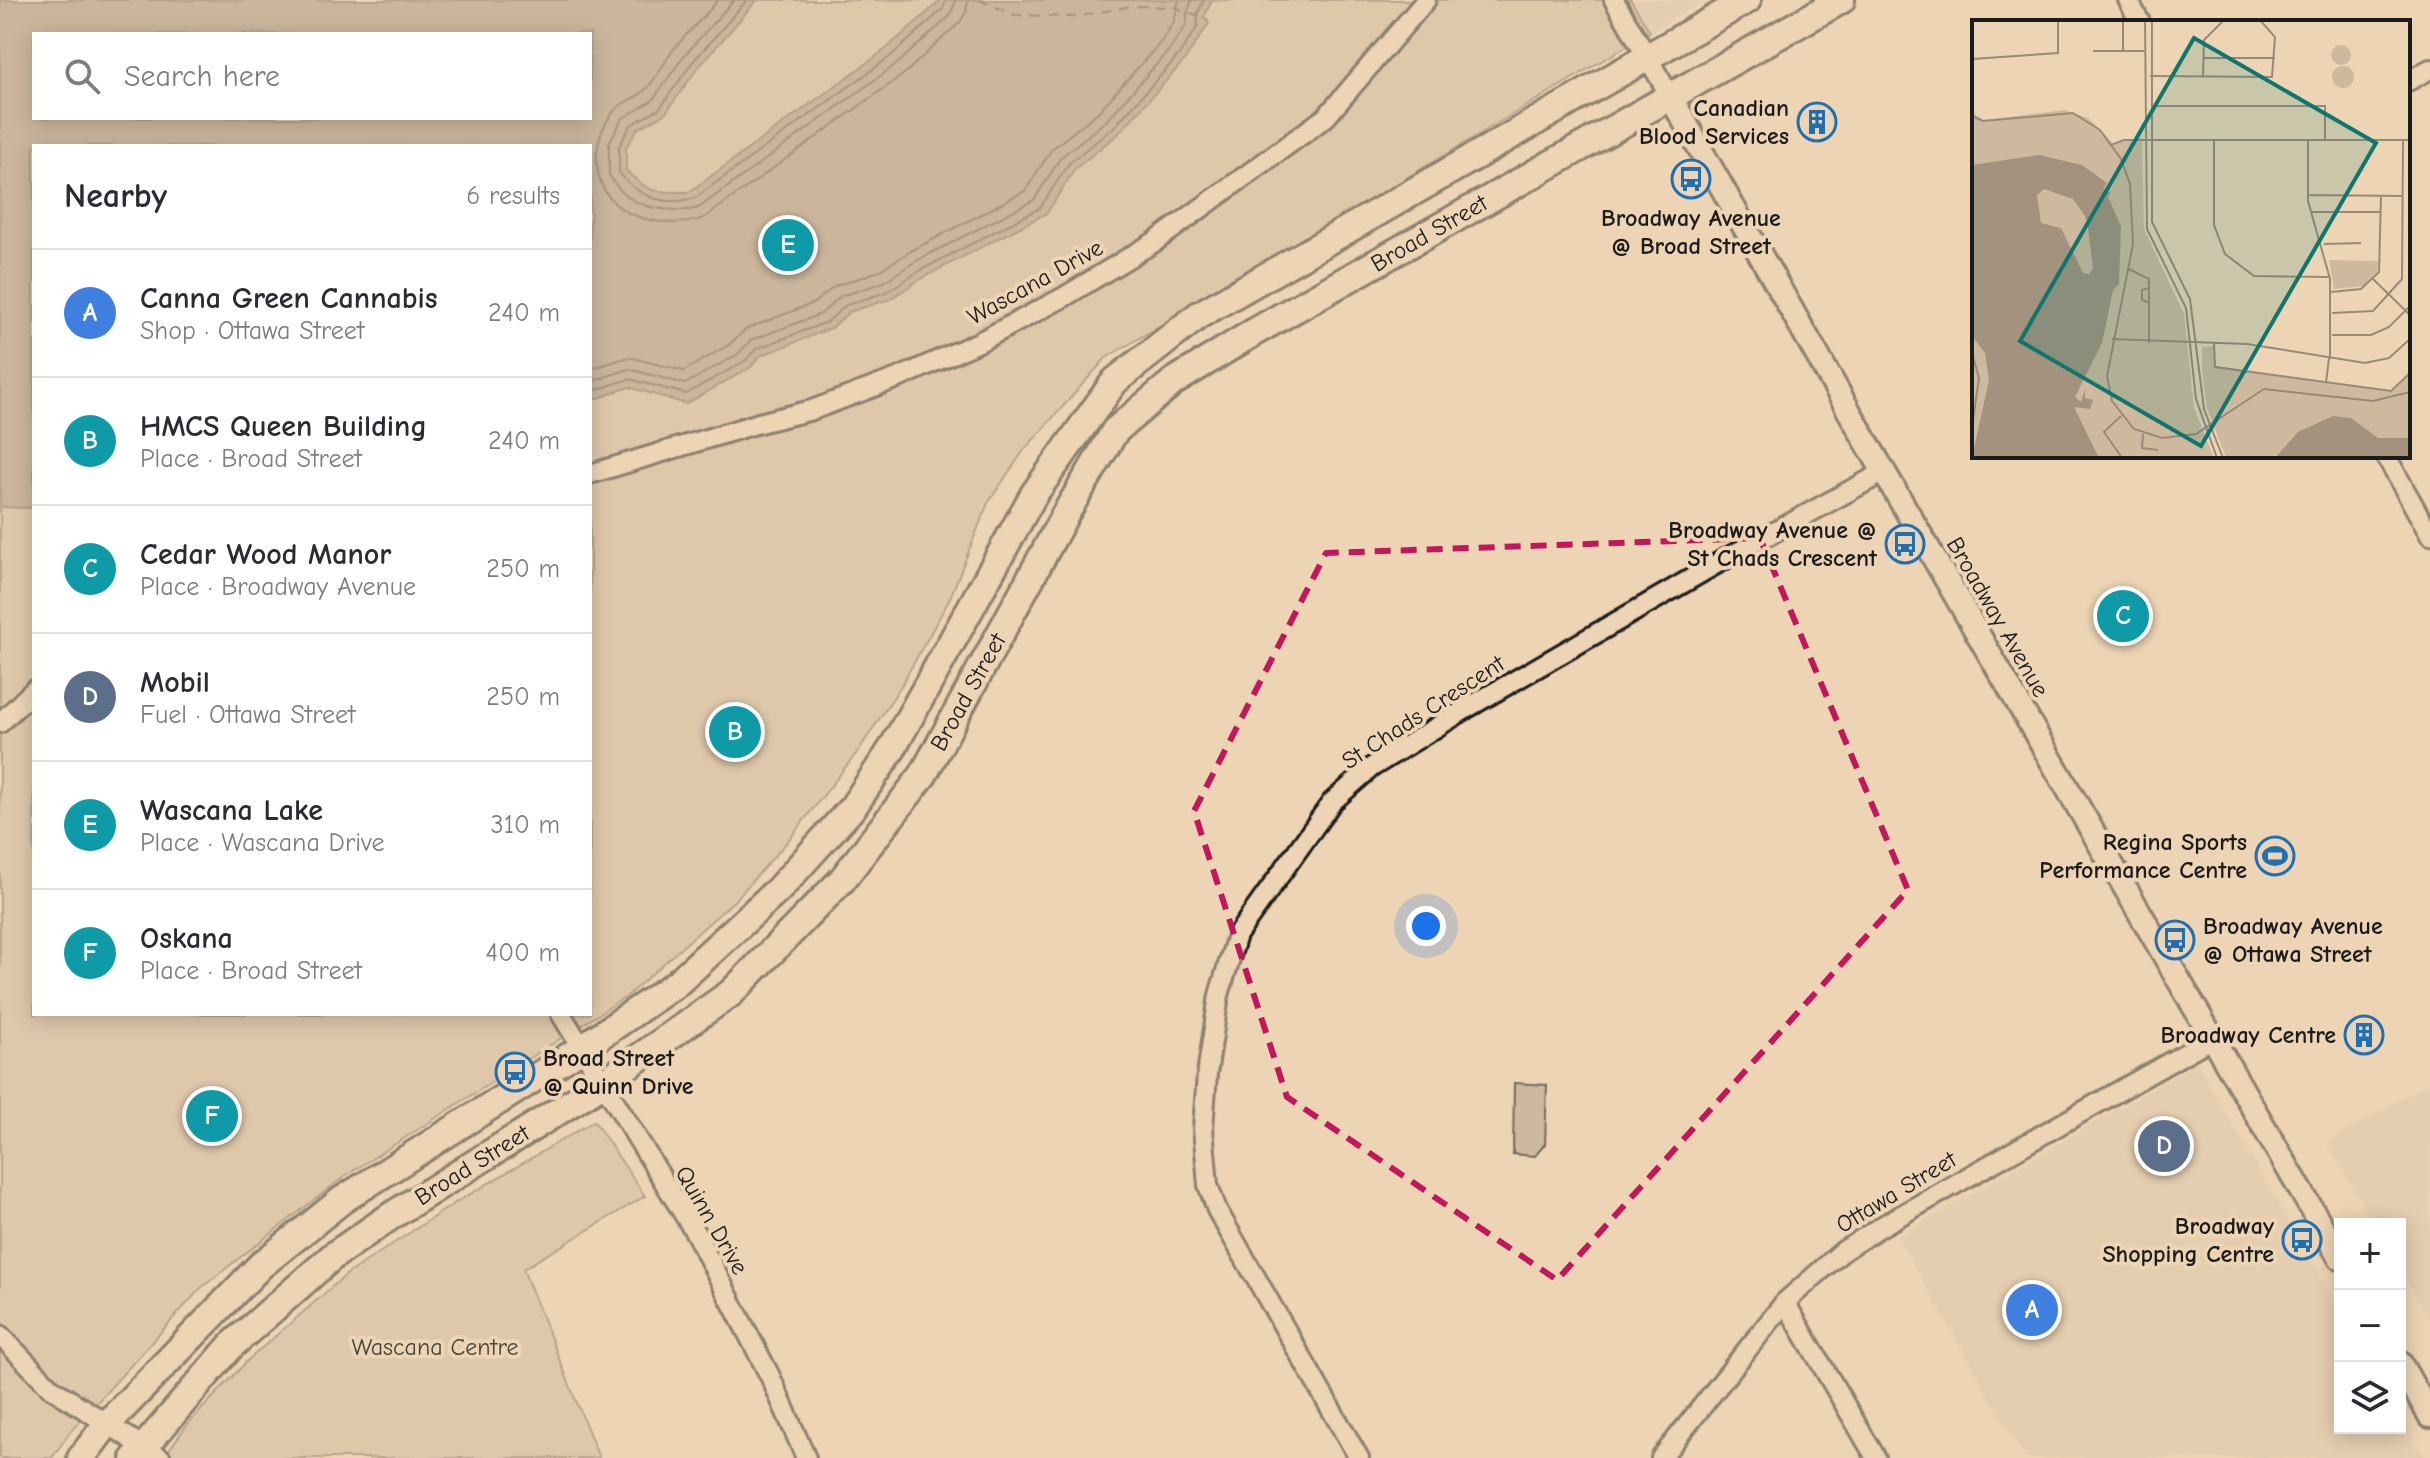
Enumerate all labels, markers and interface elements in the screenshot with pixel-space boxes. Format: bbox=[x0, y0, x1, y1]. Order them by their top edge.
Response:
inset map bbox=[1972, 20, 2410, 458]
search box bbox=[32, 32, 592, 120]
icon: search bbox=[60, 54, 104, 98]
text: Search here bbox=[124, 59, 280, 94]
place label: Canadian Blood Services bbox=[1639, 94, 1789, 150]
building icon: Canadian Blood Services bbox=[1796, 101, 1838, 143]
bus stop icon: Broadway Avenue @ Broad Street bbox=[1670, 158, 1712, 200]
text: Nearby bbox=[64, 176, 167, 216]
text: 6 results bbox=[466, 181, 560, 211]
street label: Broad Street bbox=[1366, 188, 1493, 278]
place label: Broadway Avenue @ Broad Street bbox=[1601, 204, 1781, 260]
pin: E bbox=[762, 215, 814, 275]
street label: Wascana Drive bbox=[962, 233, 1108, 331]
text: Canna Green Cannabis bbox=[140, 281, 437, 316]
text: A bbox=[83, 298, 97, 328]
text: 240 m bbox=[488, 298, 560, 328]
text: Shop · Ottawa Street bbox=[140, 316, 364, 346]
text: HMCS Queen Building bbox=[140, 409, 427, 444]
text: B bbox=[82, 426, 98, 456]
text: 240 m bbox=[488, 426, 560, 456]
text: Place · Broad Street bbox=[140, 444, 362, 474]
place label: Broadway Avenue @ St Chads Crescent bbox=[1668, 516, 1878, 572]
bus stop icon: Broadway Avenue @ St Chads Crescent bbox=[1884, 523, 1926, 565]
street label: Broadway Avenue bbox=[1941, 532, 2055, 702]
text: Cedar Wood Manor bbox=[140, 537, 391, 572]
text: C bbox=[82, 554, 98, 584]
text: 250 m bbox=[486, 554, 560, 584]
text: Place · Broadway Avenue bbox=[140, 572, 416, 602]
pin: C bbox=[2097, 586, 2149, 646]
street label: Broad Street bbox=[924, 627, 1012, 756]
street label: St Chads Crescent bbox=[1336, 648, 1511, 775]
text: Mobil bbox=[140, 665, 210, 700]
text: D bbox=[82, 682, 98, 712]
text: 250 m bbox=[486, 682, 560, 712]
text: Fuel · Ottawa Street bbox=[140, 700, 356, 730]
pin: B bbox=[709, 702, 761, 762]
text: Wascana Lake bbox=[140, 793, 323, 828]
text: E bbox=[82, 810, 98, 840]
text: 310 m bbox=[491, 810, 560, 840]
text: Place · Wascana Drive bbox=[140, 828, 384, 858]
place label: Regina Sports Performance Centre bbox=[2039, 828, 2247, 884]
sports icon: Regina Sports Performance Centre bbox=[2254, 835, 2296, 877]
your location bbox=[1406, 906, 1446, 946]
place label: Broadway Avenue @ Ottawa Street bbox=[2203, 912, 2383, 968]
bus stop icon: Broadway Avenue @ Ottawa Street bbox=[2154, 919, 2196, 961]
text: Oskana bbox=[140, 921, 233, 956]
text: F bbox=[82, 938, 98, 968]
text: 400 m bbox=[486, 938, 560, 968]
text: Place · Broad Street bbox=[140, 956, 362, 986]
building icon: Broadway Centre bbox=[2343, 1014, 2385, 1056]
place label: Broadway Centre bbox=[2160, 1021, 2336, 1049]
place label: Broad Street @ Quinn Drive bbox=[543, 1044, 694, 1100]
bus stop icon: Broad Street @ Quinn Drive bbox=[494, 1051, 536, 1093]
pin: F bbox=[186, 1086, 238, 1146]
pin: D bbox=[2138, 1116, 2190, 1176]
street label: Broad Street bbox=[409, 1118, 535, 1211]
street label: Ottawa Street bbox=[1831, 1145, 1962, 1239]
street label: Quinn Drive bbox=[670, 1161, 754, 1279]
place label: Broadway Shopping Centre bbox=[2102, 1212, 2274, 1268]
map controls bbox=[2334, 1218, 2406, 1434]
button: + bbox=[2334, 1218, 2406, 1290]
bus stop icon: Broadway Shopping Centre bbox=[2281, 1219, 2323, 1261]
pin: A bbox=[2006, 1280, 2058, 1340]
button: − bbox=[2334, 1290, 2406, 1362]
park label: Wascana Centre bbox=[351, 1333, 519, 1361]
button: layers bbox=[2334, 1362, 2406, 1434]

